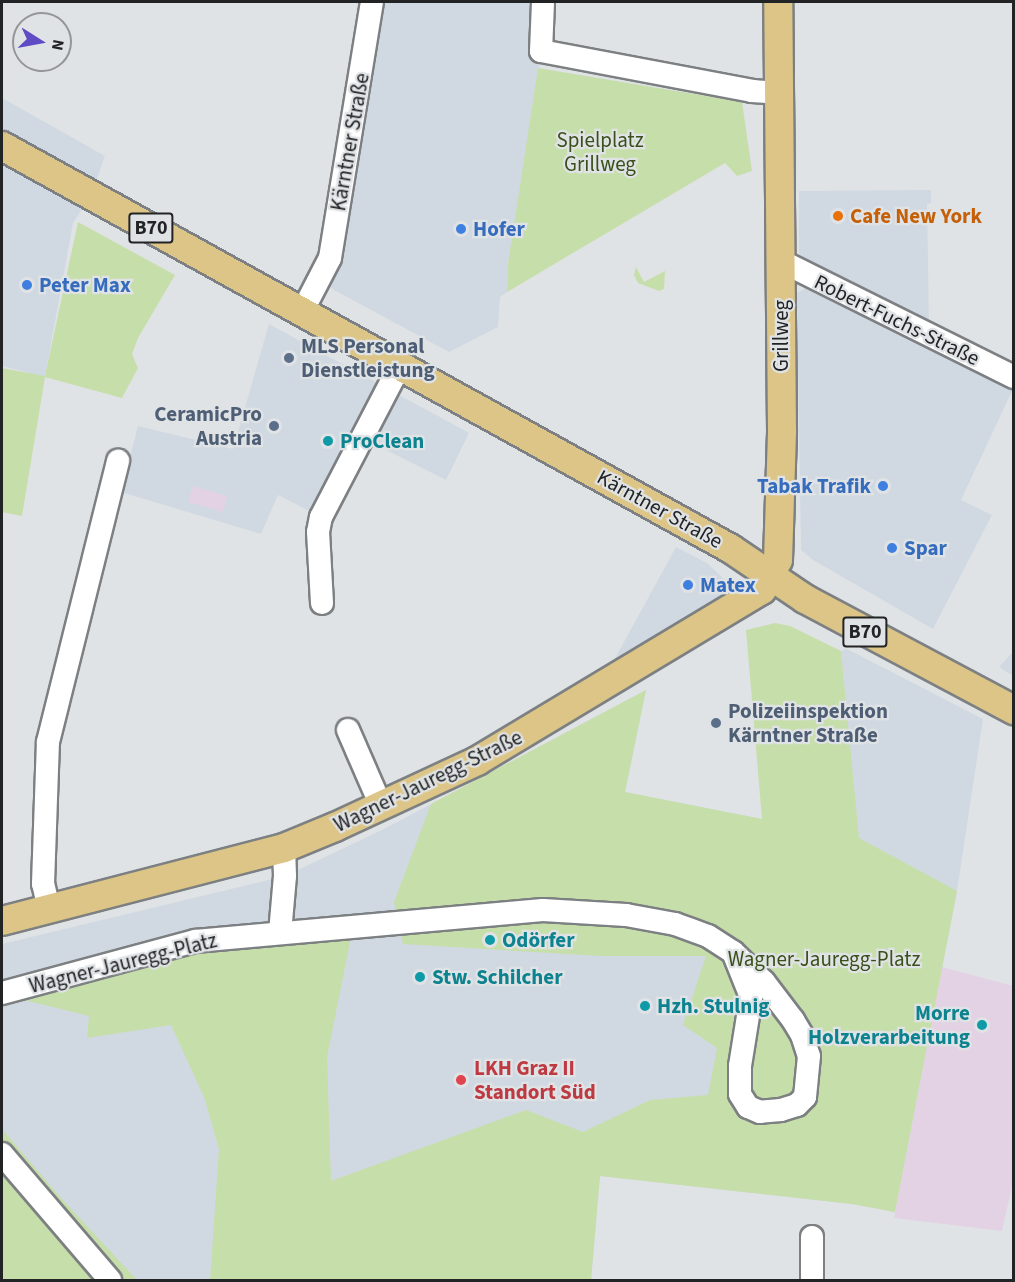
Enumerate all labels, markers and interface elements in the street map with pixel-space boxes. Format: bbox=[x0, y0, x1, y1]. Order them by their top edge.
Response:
north arrow bbox=[12, 12, 72, 72]
text: N bbox=[46, 38, 70, 52]
street label: Kärntner Straße bbox=[325, 71, 375, 213]
park label: Spielplatz Grillweg bbox=[556, 127, 644, 177]
place label: Cafe New York bbox=[850, 203, 982, 229]
marker: Cafe New York bbox=[831, 209, 845, 223]
road number: B70 bbox=[127, 211, 175, 245]
place label: Hofer bbox=[473, 216, 525, 242]
marker: Hofer bbox=[454, 222, 468, 236]
street label: Robert-Fuchs-Straße bbox=[810, 269, 984, 371]
place label: Peter Max bbox=[39, 272, 131, 298]
marker: Peter Max bbox=[20, 278, 34, 292]
street label: Grillweg bbox=[768, 300, 794, 372]
place label: MLS Personal Dienstleistung bbox=[301, 333, 435, 383]
marker: MLS Personal Dienstleistung bbox=[282, 351, 296, 365]
place label: CeramicPro Austria bbox=[154, 401, 262, 451]
marker: CeramicPro Austria bbox=[267, 419, 281, 433]
place label: ProClean bbox=[340, 428, 424, 454]
marker: ProClean bbox=[321, 434, 335, 448]
street label: Kärntner Straße bbox=[593, 464, 727, 554]
place label: Tabak Trafik bbox=[757, 473, 871, 499]
marker: Tabak Trafik bbox=[876, 479, 890, 493]
place label: Spar bbox=[904, 535, 947, 561]
marker: Spar bbox=[885, 541, 899, 555]
place label: Matex bbox=[700, 572, 756, 598]
marker: Matex bbox=[681, 578, 695, 592]
road number: B70 bbox=[841, 615, 889, 649]
place label: Polizeiinspektion Kärntner Straße bbox=[728, 698, 888, 748]
marker: Polizeiinspektion Kärntner Straße bbox=[709, 716, 723, 730]
street label: Wagner-Jauregg-Straße bbox=[330, 724, 526, 838]
street label: Wagner-Jauregg-Platz bbox=[26, 927, 220, 999]
place label: Odörfer bbox=[502, 927, 575, 953]
marker: Odörfer bbox=[483, 933, 497, 947]
park label: Wagner-Jauregg-Platz bbox=[728, 946, 920, 972]
place label: Stw. Schilcher bbox=[432, 964, 563, 990]
marker: Stw. Schilcher bbox=[413, 970, 427, 984]
place label: Hzh. Stulnig bbox=[657, 993, 769, 1019]
marker: Hzh. Stulnig bbox=[638, 999, 652, 1013]
place label: Morre Holzverarbeitung bbox=[808, 1000, 970, 1050]
marker: Morre Holzverarbeitung bbox=[975, 1018, 989, 1032]
place label: LKH Graz II Standort Süd bbox=[474, 1055, 596, 1105]
marker: LKH Graz II Standort Süd bbox=[452, 1071, 470, 1089]

